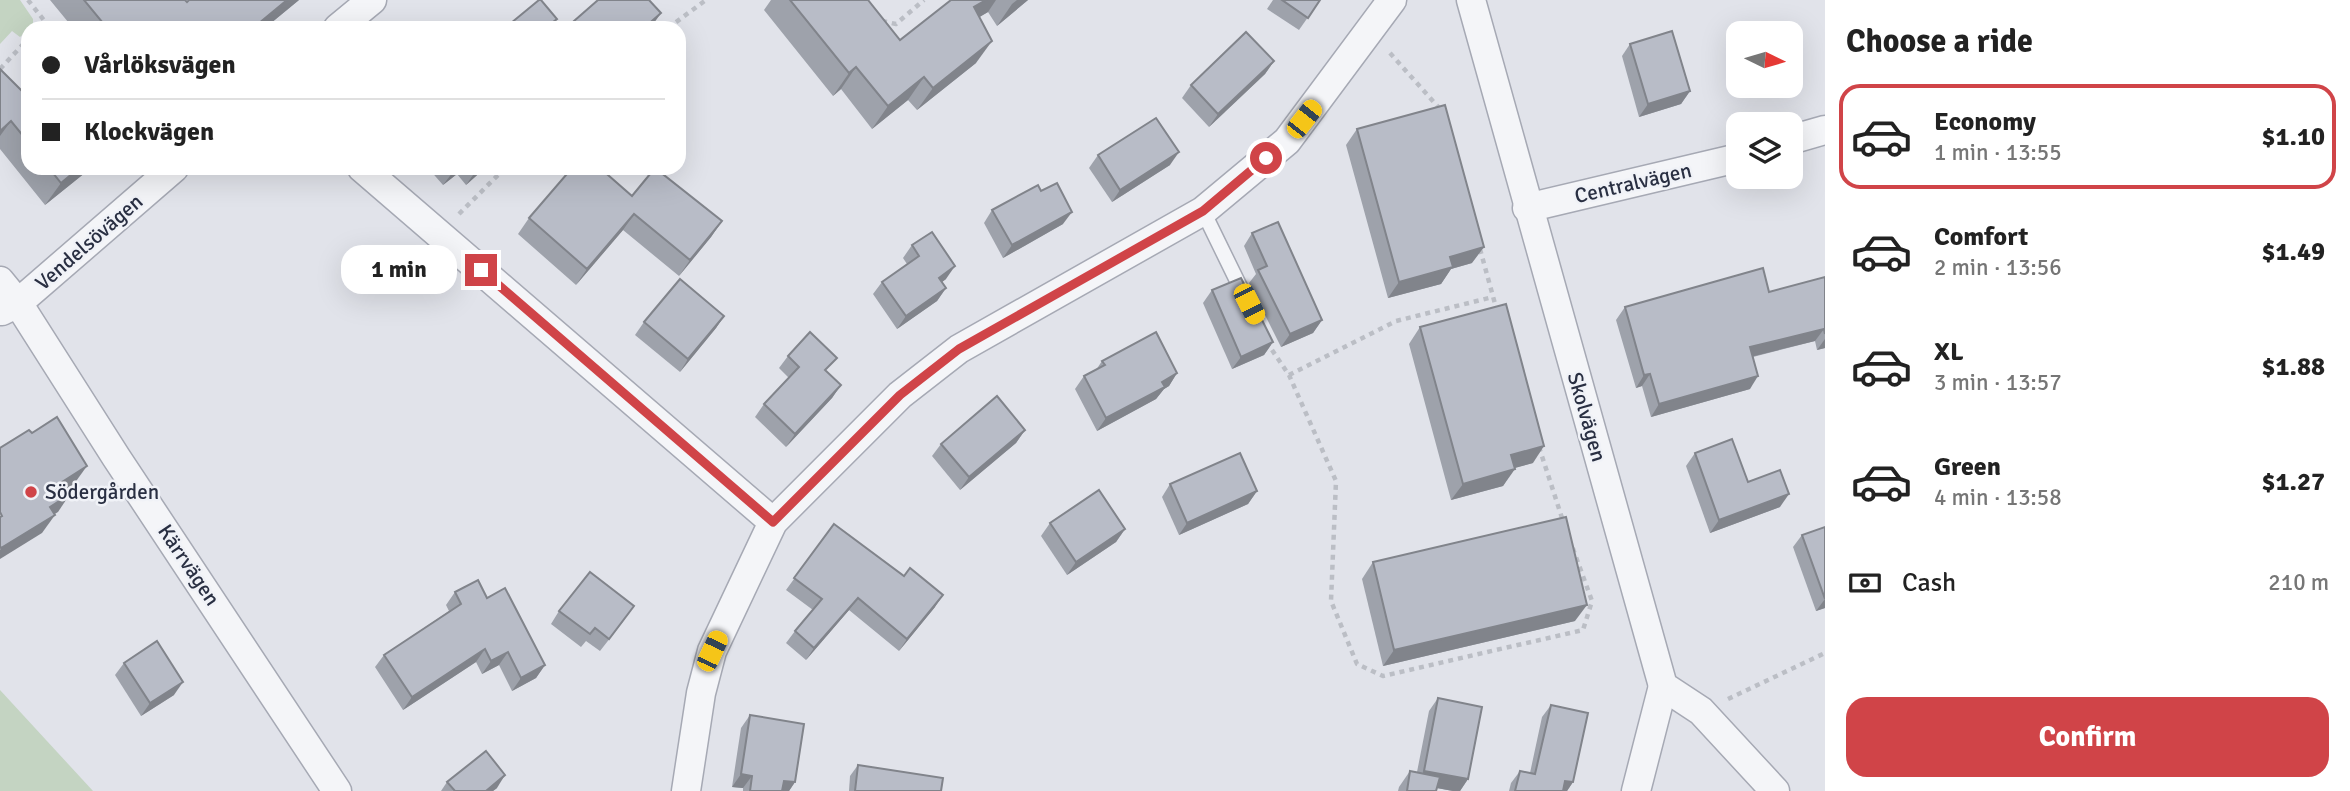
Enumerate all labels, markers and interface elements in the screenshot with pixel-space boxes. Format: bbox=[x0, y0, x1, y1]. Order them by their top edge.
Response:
north arrow bbox=[1726, 21, 1802, 98]
map controls bbox=[1726, 21, 1803, 189]
text: Choose a ride bbox=[1846, 22, 2033, 61]
text: Vårlöksvägen bbox=[84, 49, 236, 81]
car bbox=[1283, 96, 1326, 142]
icon: car bbox=[1850, 105, 1913, 168]
text: Economy bbox=[1934, 106, 2036, 138]
button: layers bbox=[1726, 112, 1803, 189]
text: Klockvägen bbox=[84, 116, 214, 148]
text: $1.10 bbox=[2261, 121, 2325, 153]
text: 1 min · 13:55 bbox=[1934, 138, 2062, 167]
route start bbox=[1250, 142, 1282, 174]
street label: Centralvägen bbox=[1572, 157, 1694, 209]
street label: Vendelsövägen bbox=[30, 188, 148, 296]
icon: car bbox=[1850, 220, 1913, 283]
text: Comfort bbox=[1934, 221, 2028, 253]
text: $1.49 bbox=[2261, 236, 2325, 268]
callout: 1 min bbox=[341, 246, 456, 294]
text: 2 min · 13:56 bbox=[1934, 253, 2062, 282]
route end bbox=[465, 254, 497, 286]
text: 1 min bbox=[371, 255, 427, 284]
car bbox=[1231, 281, 1268, 327]
icon: car bbox=[1850, 335, 1913, 398]
text: XL bbox=[1934, 336, 1964, 368]
text: $1.88 bbox=[2261, 351, 2325, 383]
text: 3 min · 13:57 bbox=[1934, 368, 2062, 397]
street label: Skolvägen bbox=[1562, 369, 1612, 465]
icon: car bbox=[1850, 450, 1913, 513]
text: Green bbox=[1934, 451, 2001, 483]
text: $1.27 bbox=[2261, 466, 2325, 498]
place label: Södergården bbox=[45, 479, 159, 505]
text: 4 min · 13:58 bbox=[1934, 483, 2062, 512]
marker: Södergården bbox=[23, 484, 39, 500]
street label: Kärrvägen bbox=[152, 519, 226, 611]
icon: cash bbox=[1846, 564, 1884, 602]
text: Cash bbox=[1902, 567, 1956, 599]
text: 210 m bbox=[2268, 568, 2329, 597]
car bbox=[694, 628, 731, 674]
button: Confirm bbox=[1846, 697, 2329, 777]

